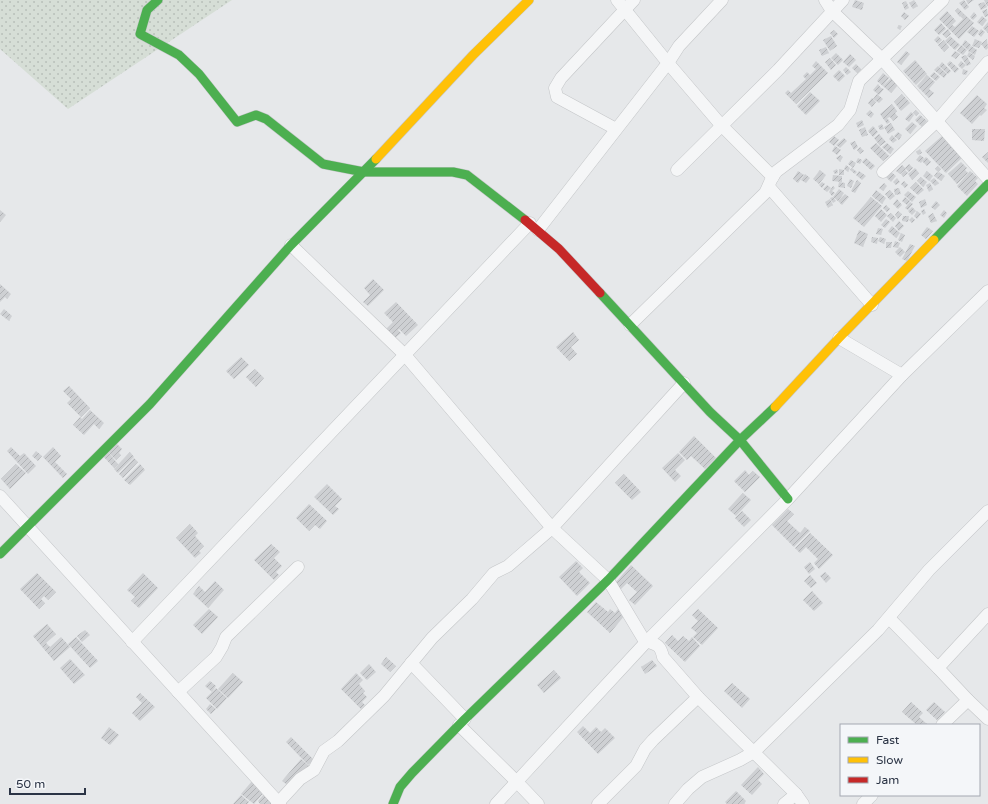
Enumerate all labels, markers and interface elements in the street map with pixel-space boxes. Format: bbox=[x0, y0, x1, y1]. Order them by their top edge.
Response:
legend bbox=[840, 724, 980, 796]
text: Fast bbox=[876, 733, 900, 747]
text: Slow bbox=[876, 753, 903, 767]
scale bar bbox=[10, 770, 85, 796]
text: Jam bbox=[876, 773, 899, 787]
text: 50 m bbox=[16, 777, 45, 791]

